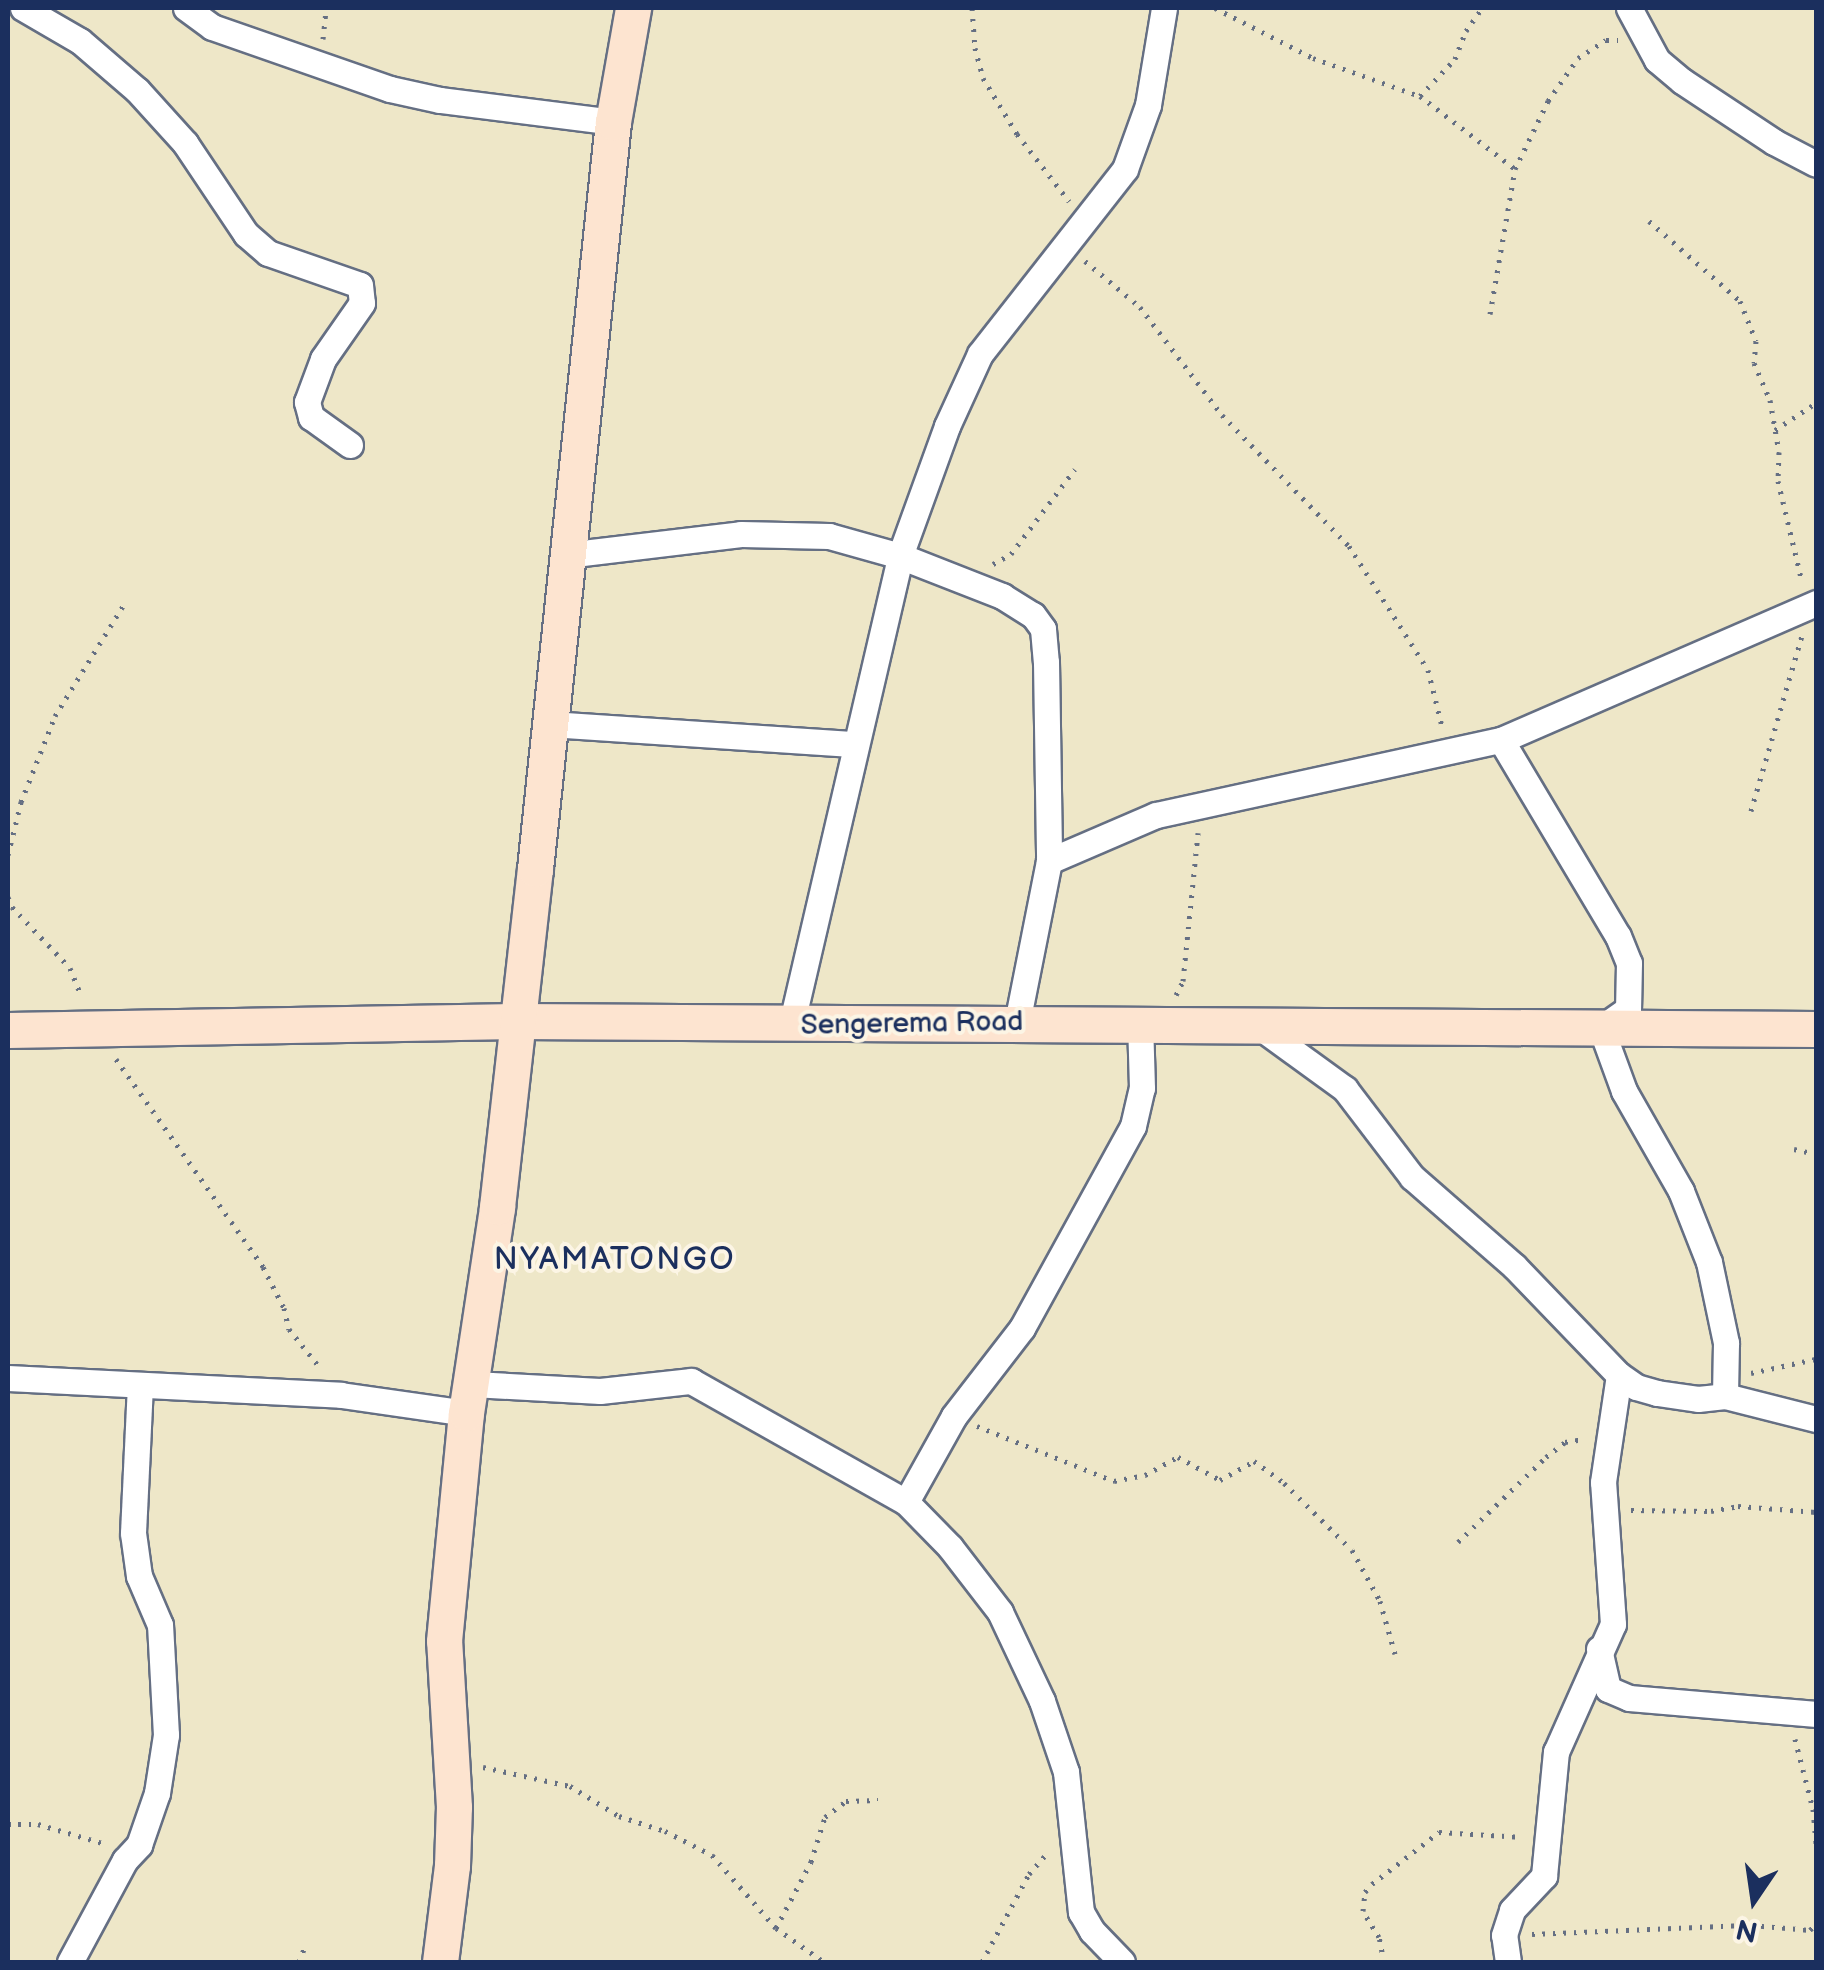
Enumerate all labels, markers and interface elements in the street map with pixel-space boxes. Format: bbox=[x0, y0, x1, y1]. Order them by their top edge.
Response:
street label: Sengerema Road bbox=[800, 1005, 1024, 1043]
district label: NYAMATONGO bbox=[494, 1241, 736, 1279]
north arrow bbox=[1704, 1850, 1804, 1950]
text: N bbox=[1733, 1911, 1761, 1948]

